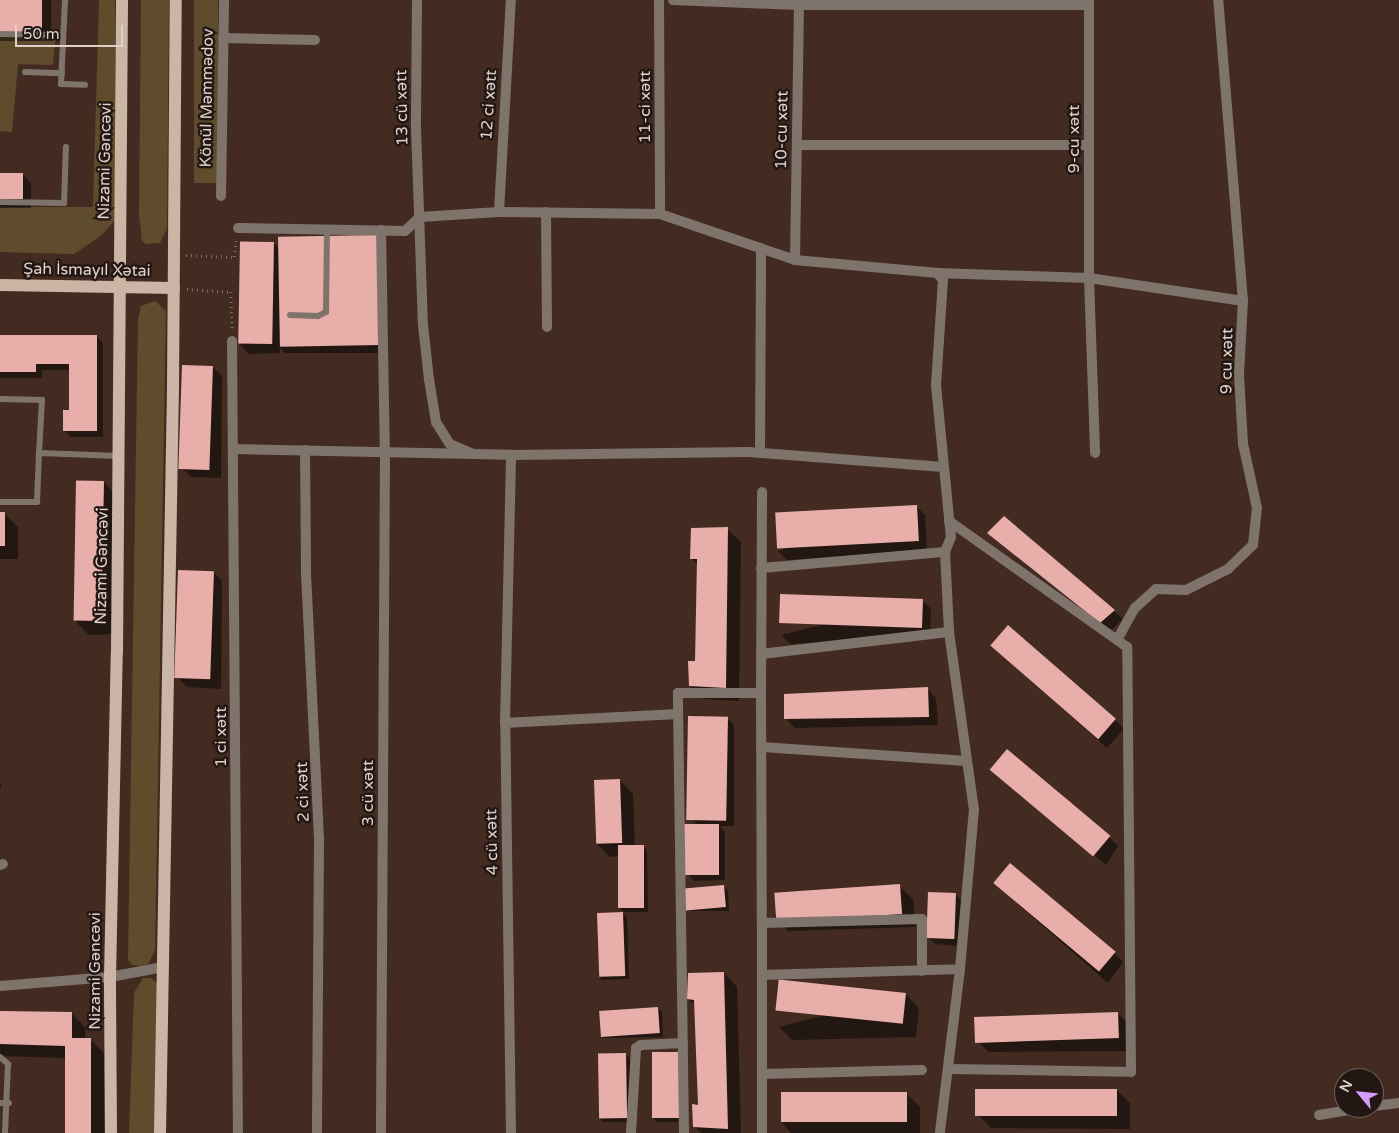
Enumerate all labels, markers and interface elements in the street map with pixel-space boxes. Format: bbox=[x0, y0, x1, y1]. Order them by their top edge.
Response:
scale bar bbox=[18, 15, 125, 47]
text: 50 m bbox=[23, 25, 60, 43]
street label: Könül Məmmədov bbox=[196, 28, 218, 168]
street label: 12 ci xətt bbox=[477, 69, 501, 141]
street label: 13 cü xətt bbox=[392, 70, 412, 146]
street label: 11-ci xətt bbox=[635, 71, 655, 143]
street label: 10-cu xətt bbox=[772, 90, 792, 170]
street label: Nizami Gəncəvi bbox=[94, 102, 116, 220]
street label: 9-cu xətt bbox=[1064, 105, 1084, 173]
street label: Şah İsmayıl Xətai bbox=[23, 259, 151, 281]
street label: 9 cu xətt bbox=[1217, 328, 1237, 394]
street label: Nizami Gəncəvi bbox=[91, 507, 113, 625]
street label: 1 ci xətt bbox=[211, 707, 231, 767]
street label: 3 cü xətt bbox=[358, 760, 378, 826]
street label: 2 ci xətt bbox=[292, 761, 314, 823]
street label: 4 cü xətt bbox=[482, 809, 502, 875]
street label: Nizami Gəncəvi bbox=[85, 912, 105, 1030]
north arrow bbox=[1334, 1068, 1384, 1118]
text: N bbox=[1336, 1077, 1356, 1095]

